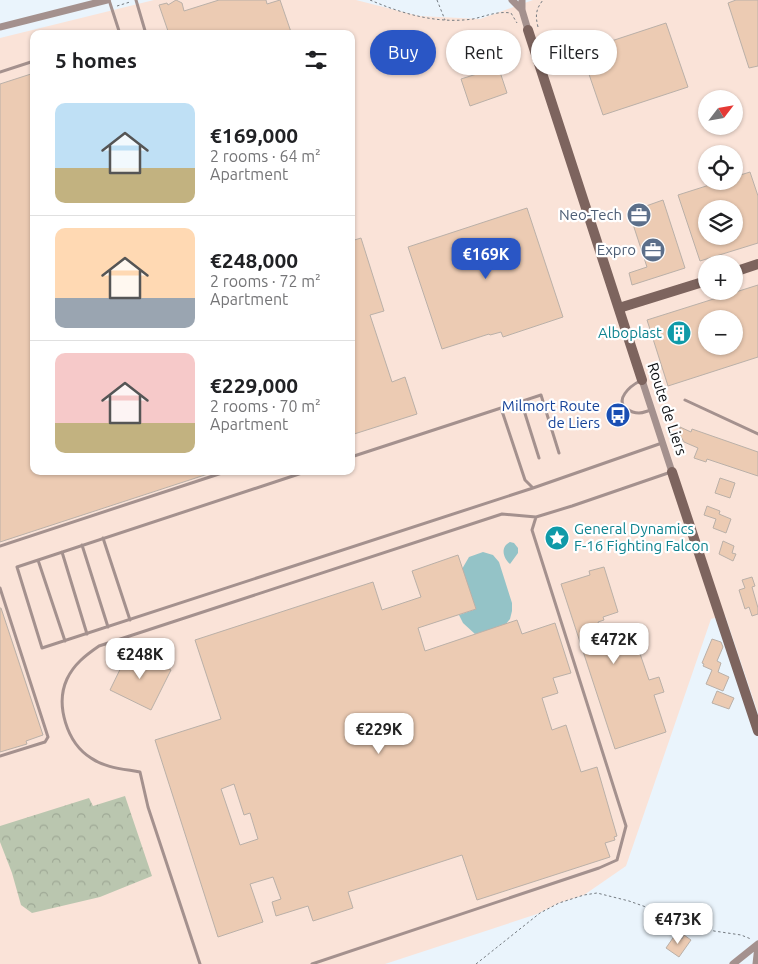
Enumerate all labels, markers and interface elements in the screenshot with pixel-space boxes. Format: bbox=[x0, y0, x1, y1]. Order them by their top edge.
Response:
chip: Buy bbox=[370, 30, 436, 75]
chip: Rent bbox=[446, 30, 521, 75]
chip: Filters bbox=[531, 30, 617, 75]
icon: filters bbox=[302, 46, 330, 74]
text: 5 homes bbox=[55, 48, 137, 72]
north arrow bbox=[698, 90, 742, 135]
map controls bbox=[698, 90, 743, 355]
icon: home bbox=[95, 123, 155, 183]
text: €169,000 bbox=[210, 123, 298, 147]
button: locate bbox=[698, 145, 743, 190]
text: 2 rooms · 64 m² bbox=[210, 147, 321, 165]
text: Apartment bbox=[210, 165, 288, 183]
button: layers bbox=[698, 200, 743, 245]
office icon: Neo-Tech bbox=[626, 202, 652, 228]
place label: Neo-Tech bbox=[559, 206, 622, 223]
office icon: Expro bbox=[640, 237, 666, 263]
pin: €169K bbox=[451, 238, 521, 280]
place label: Expro bbox=[597, 241, 636, 258]
text: €169K bbox=[463, 245, 509, 263]
icon: home bbox=[95, 248, 155, 308]
text: €248,000 bbox=[210, 248, 298, 272]
button: + bbox=[698, 255, 743, 300]
text: 2 rooms · 72 m² bbox=[210, 272, 321, 290]
text: Apartment bbox=[210, 290, 288, 308]
button: − bbox=[698, 310, 743, 355]
building icon: Alboplast bbox=[666, 320, 692, 346]
place label: Alboplast bbox=[598, 324, 662, 341]
street label: Route de Liers bbox=[644, 360, 690, 457]
icon: home bbox=[95, 373, 155, 433]
text: €229,000 bbox=[210, 373, 298, 397]
text: 2 rooms · 70 m² bbox=[210, 397, 321, 415]
place label: Milmort Route de Liers bbox=[502, 397, 600, 431]
bus stop icon: Milmort Route de Liers bbox=[605, 402, 631, 428]
text: Apartment bbox=[210, 415, 288, 433]
place label: General Dynamics F-16 Fighting Falcon bbox=[574, 520, 709, 554]
place icon: General Dynamics F-16 Fighting Falcon bbox=[544, 525, 570, 551]
pin: €472K bbox=[579, 622, 649, 665]
text: €472K bbox=[591, 630, 637, 648]
pin: €248K bbox=[105, 638, 175, 680]
text: €248K bbox=[117, 645, 163, 663]
pin: €229K bbox=[344, 712, 414, 755]
text: €229K bbox=[356, 720, 402, 738]
pin: €473K bbox=[643, 902, 713, 945]
text: €473K bbox=[655, 910, 701, 928]

